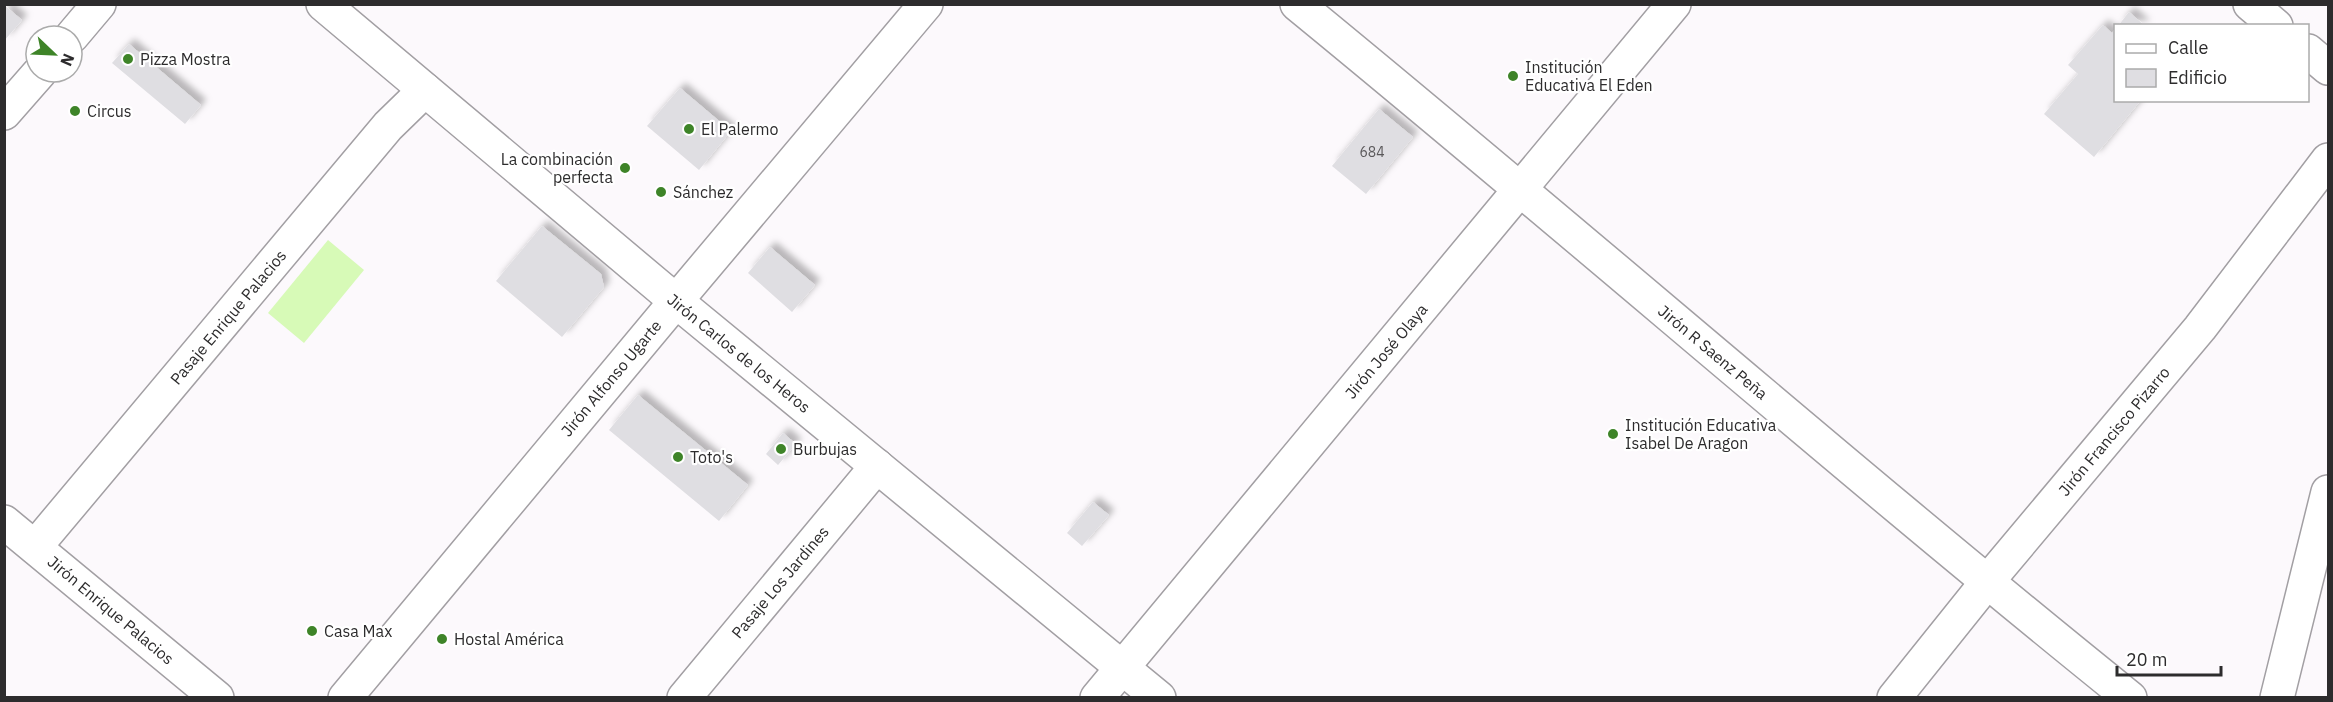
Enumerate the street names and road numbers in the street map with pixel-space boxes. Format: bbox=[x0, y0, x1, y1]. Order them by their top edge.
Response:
street label: Pasaje Enrique Palacios bbox=[166, 245, 290, 389]
street label: Jirón Carlos de los Heros bbox=[663, 289, 815, 417]
street label: Jirón José Olaya bbox=[1341, 299, 1432, 403]
street label: Jirón R Saenz Peña bbox=[1654, 300, 1772, 404]
street label: Jirón Alfonso Ugarte bbox=[556, 315, 666, 440]
street label: Jirón Francisco Pizarro bbox=[2054, 362, 2174, 500]
street label: Pasaje Los Jardines bbox=[727, 522, 833, 642]
street label: Jirón Enrique Palacios bbox=[44, 551, 178, 669]

